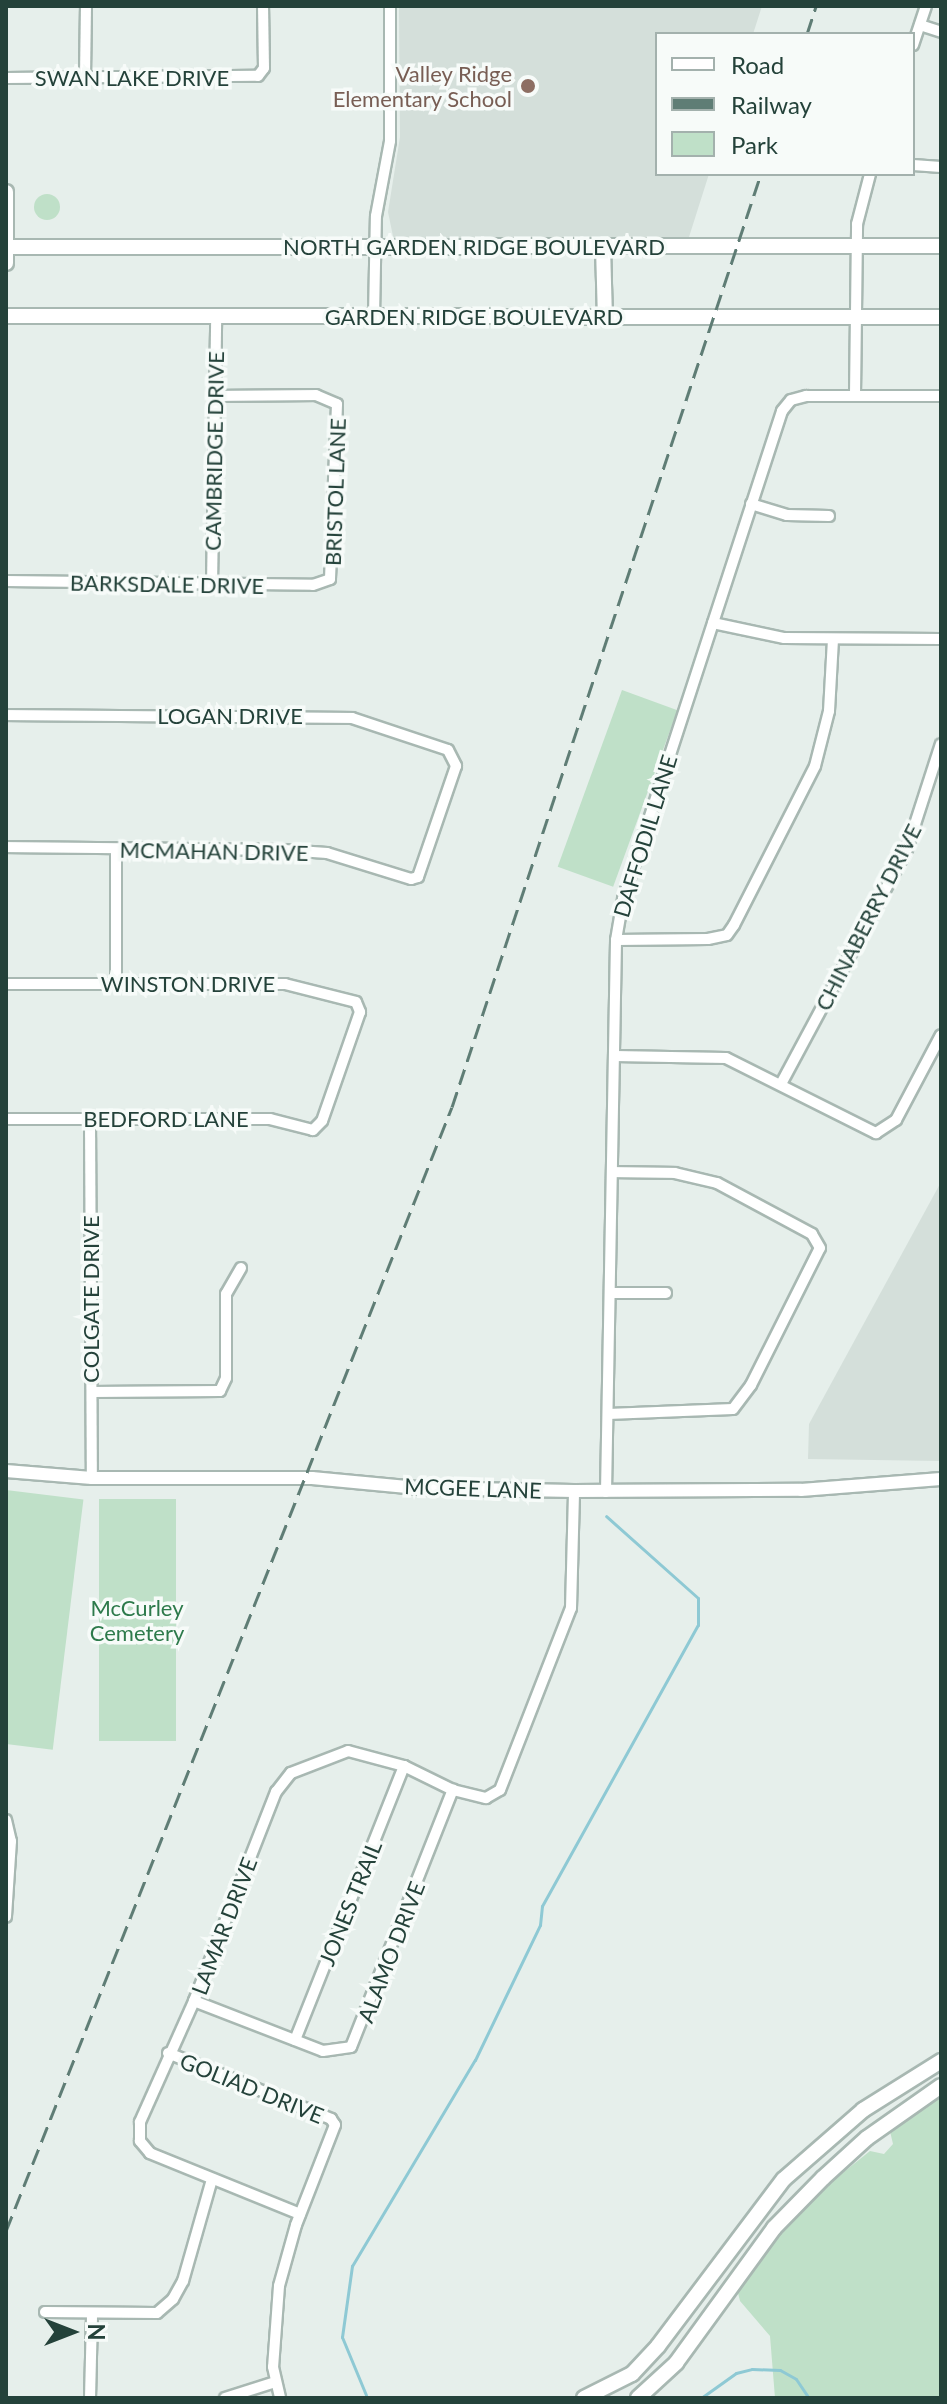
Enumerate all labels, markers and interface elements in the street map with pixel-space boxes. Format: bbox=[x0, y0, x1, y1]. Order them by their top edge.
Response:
legend bbox=[655, 32, 915, 176]
text: Road bbox=[731, 50, 784, 79]
place label: Valley Ridge Elementary School bbox=[332, 60, 512, 112]
street label: SWAN LAKE DRIVE bbox=[35, 65, 229, 91]
marker: Valley Ridge Elementary School bbox=[519, 77, 537, 95]
text: Railway bbox=[731, 90, 812, 119]
text: Park bbox=[731, 130, 778, 159]
street label: NORTH GARDEN RIDGE BOULEVARD bbox=[283, 234, 665, 260]
street label: GARDEN RIDGE BOULEVARD bbox=[325, 304, 623, 330]
street label: CAMBRIDGE DRIVE bbox=[199, 351, 229, 551]
street label: BRISTOL LANE bbox=[319, 417, 351, 567]
street label: BARKSDALE DRIVE bbox=[70, 569, 264, 599]
street label: LOGAN DRIVE bbox=[157, 703, 303, 729]
street label: DAFFODIL LANE bbox=[608, 751, 682, 921]
street label: CHINABERRY DRIVE bbox=[809, 819, 927, 1015]
street label: MCMAHAN DRIVE bbox=[119, 836, 309, 866]
street label: WINSTON DRIVE bbox=[101, 971, 275, 997]
street label: BEDFORD LANE bbox=[83, 1106, 249, 1132]
street label: COLGATE DRIVE bbox=[78, 1215, 104, 1383]
street label: MCGEE LANE bbox=[404, 1472, 542, 1504]
park label: McCurley Cemetery bbox=[90, 1594, 184, 1646]
street label: JONES TRAIL bbox=[313, 1836, 387, 1970]
street label: LAMAR DRIVE bbox=[186, 1853, 262, 1999]
street label: ALAMO DRIVE bbox=[352, 1878, 430, 2026]
street label: GOLIAD DRIVE bbox=[176, 2047, 328, 2129]
north arrow bbox=[32, 2292, 112, 2372]
text: N bbox=[83, 2324, 110, 2340]

